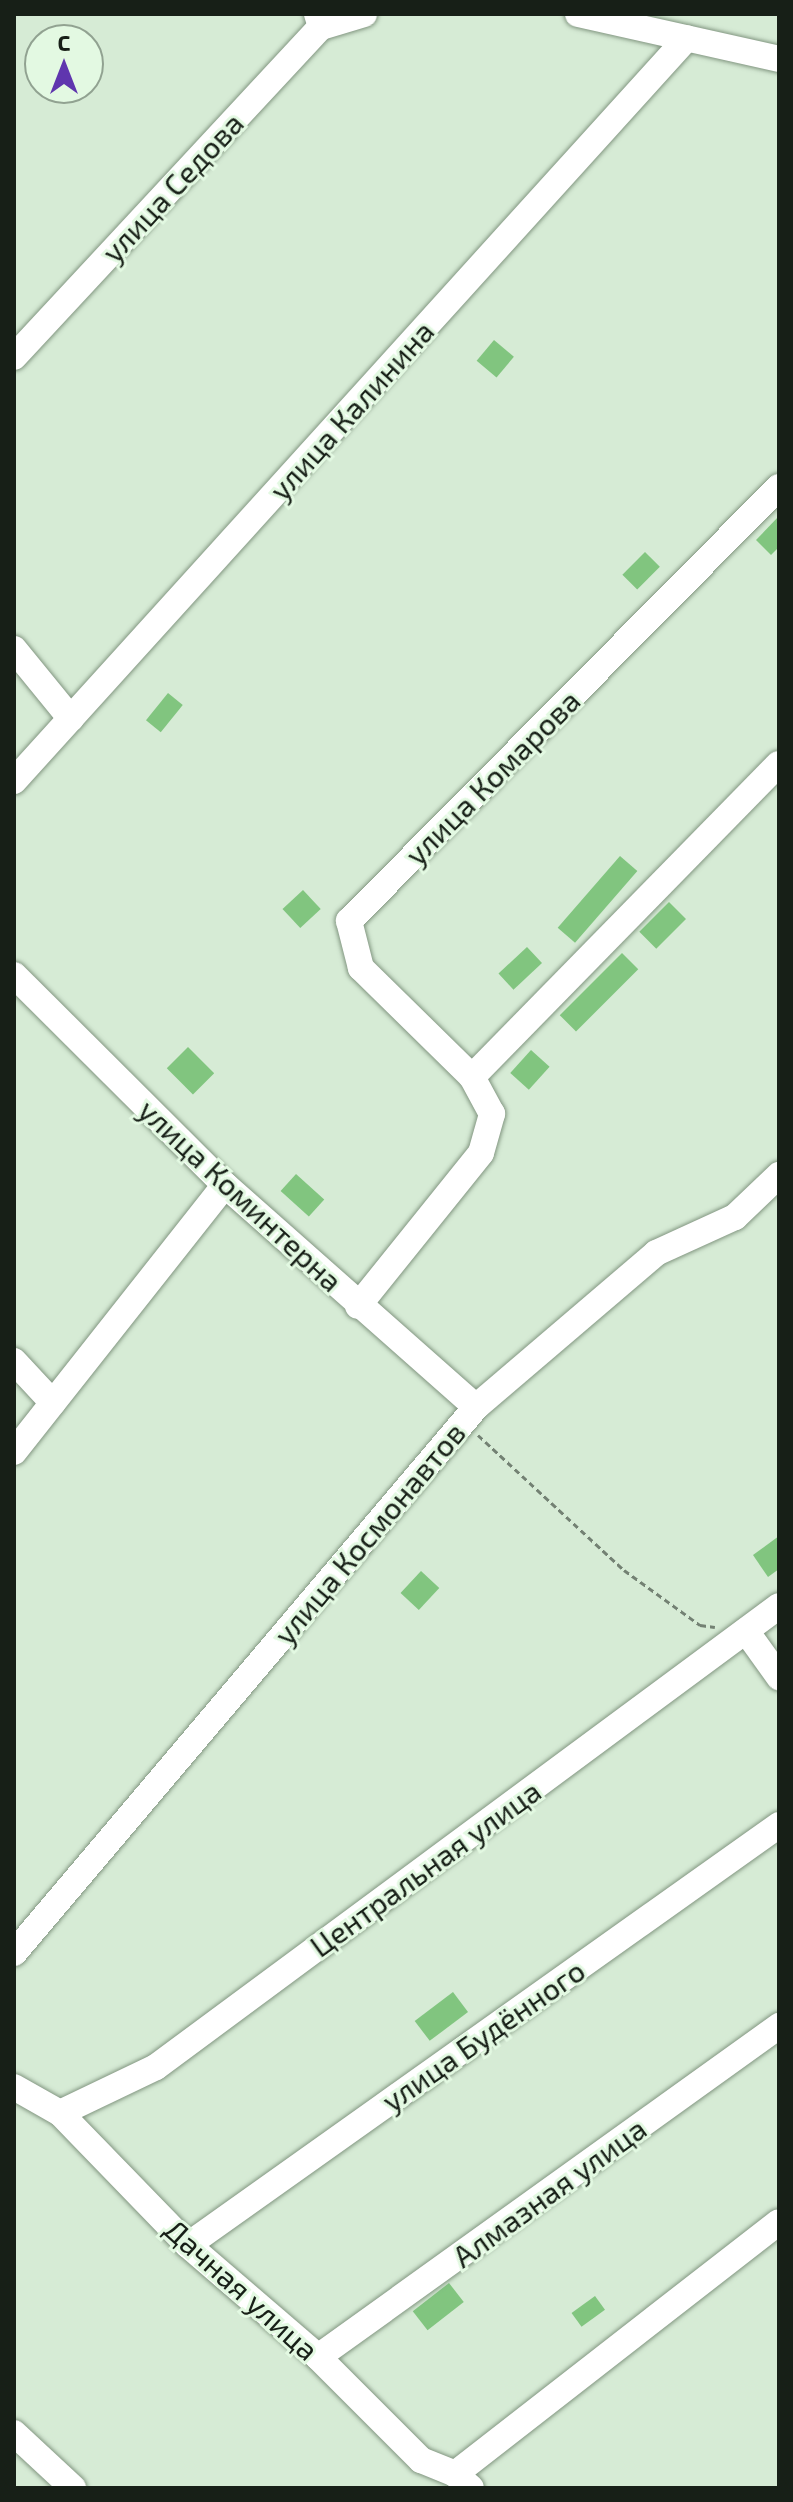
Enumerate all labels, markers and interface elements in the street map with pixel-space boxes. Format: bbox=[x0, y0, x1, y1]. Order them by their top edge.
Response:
north arrow bbox=[24, 24, 104, 104]
text: С bbox=[58, 29, 70, 55]
street label: улица Седова bbox=[94, 105, 250, 269]
street label: улица Калинина bbox=[261, 313, 441, 507]
street label: улица Комарова bbox=[397, 682, 587, 872]
street label: улица Коминтерна bbox=[132, 1091, 350, 1299]
street label: улица Космонавтов bbox=[266, 1415, 472, 1651]
street label: Центральная улица bbox=[303, 1772, 547, 1964]
street label: улица Будённого bbox=[375, 1952, 591, 2118]
street label: Алмазная улица bbox=[445, 2110, 653, 2274]
street label: Дачная улица bbox=[158, 2211, 326, 2367]

